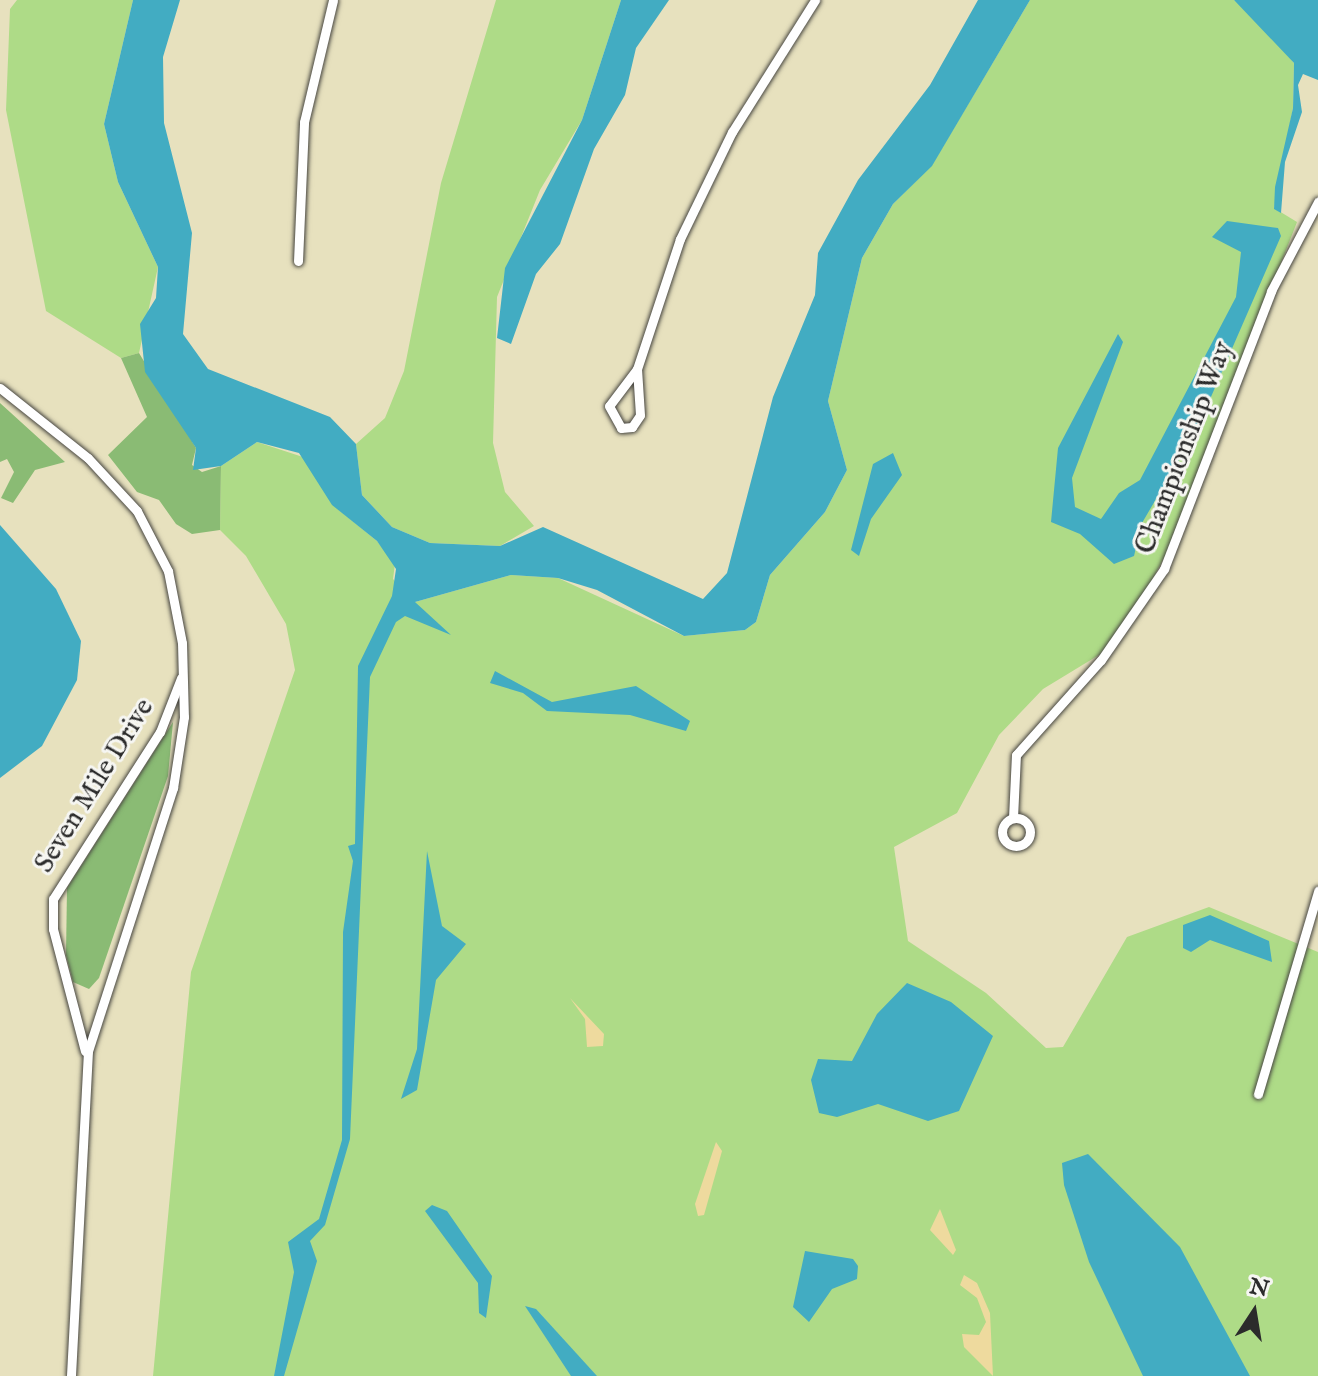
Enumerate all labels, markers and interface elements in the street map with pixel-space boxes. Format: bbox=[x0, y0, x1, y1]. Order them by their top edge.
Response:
street label: Championship Way bbox=[1129, 337, 1241, 559]
street label: Seven Mile Drive bbox=[28, 693, 162, 879]
north arrow bbox=[1214, 1272, 1294, 1352]
text: N bbox=[1247, 1273, 1271, 1304]

